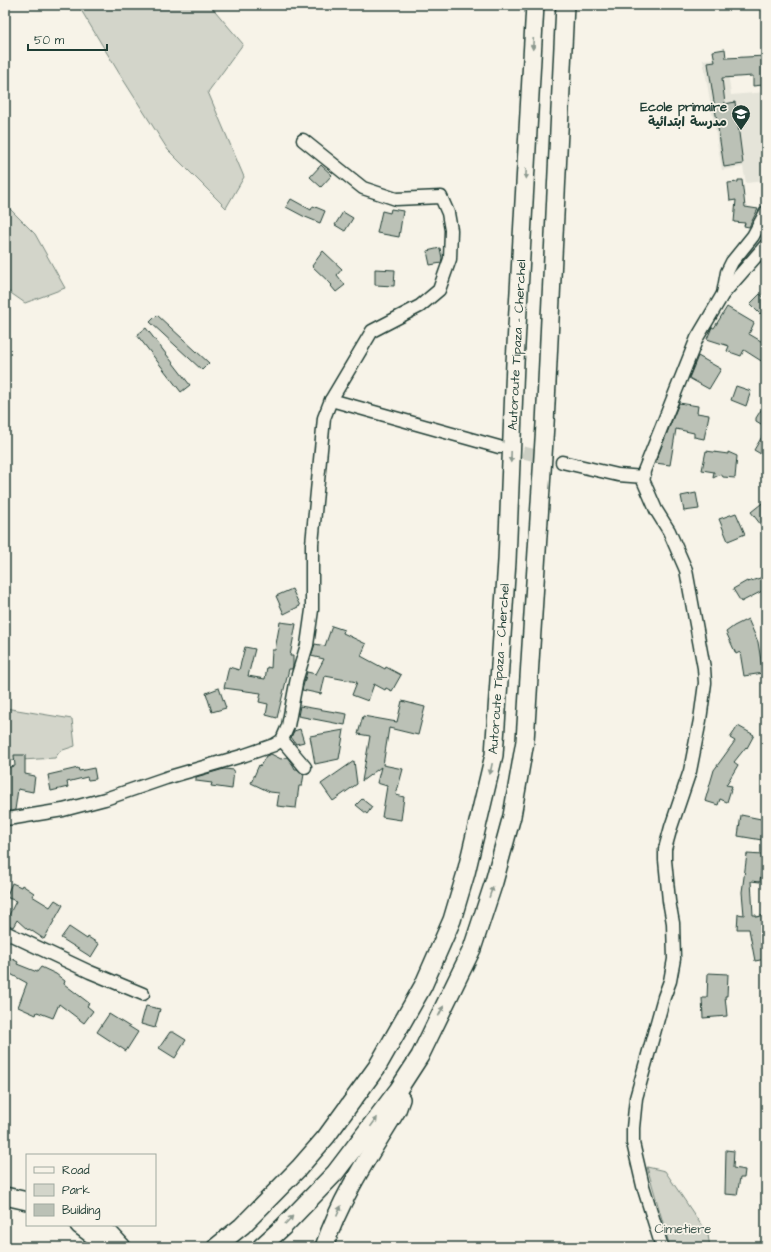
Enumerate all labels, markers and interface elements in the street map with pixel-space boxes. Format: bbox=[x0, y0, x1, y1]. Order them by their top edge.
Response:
scale bar bbox=[28, 26, 107, 52]
text: 50 m bbox=[34, 32, 65, 49]
one-way arrow bbox=[530, 38, 537, 50]
place label: Ecole primaire مدرسة ابتدائية bbox=[640, 98, 727, 131]
school or university icon: Ecole primaire مدرسة ابتدائية bbox=[730, 103, 752, 131]
one-way arrow bbox=[523, 168, 529, 181]
street label: Autoroute Tipaza - Cherchel bbox=[504, 259, 530, 431]
one-way arrow bbox=[508, 451, 515, 463]
street label: Autoroute Tipaza - Cherchel bbox=[484, 583, 514, 755]
one-way arrow bbox=[488, 762, 494, 775]
one-way arrow bbox=[488, 885, 494, 897]
one-way arrow bbox=[438, 1006, 444, 1017]
one-way arrow bbox=[370, 1117, 378, 1127]
legend bbox=[26, 1154, 156, 1226]
text: Road bbox=[62, 1162, 90, 1179]
text: Park bbox=[62, 1182, 90, 1199]
text: Building bbox=[62, 1202, 100, 1220]
one-way arrow bbox=[336, 1205, 342, 1216]
one-way arrow bbox=[284, 1215, 294, 1225]
park label: Cimetiere bbox=[655, 1220, 711, 1238]

